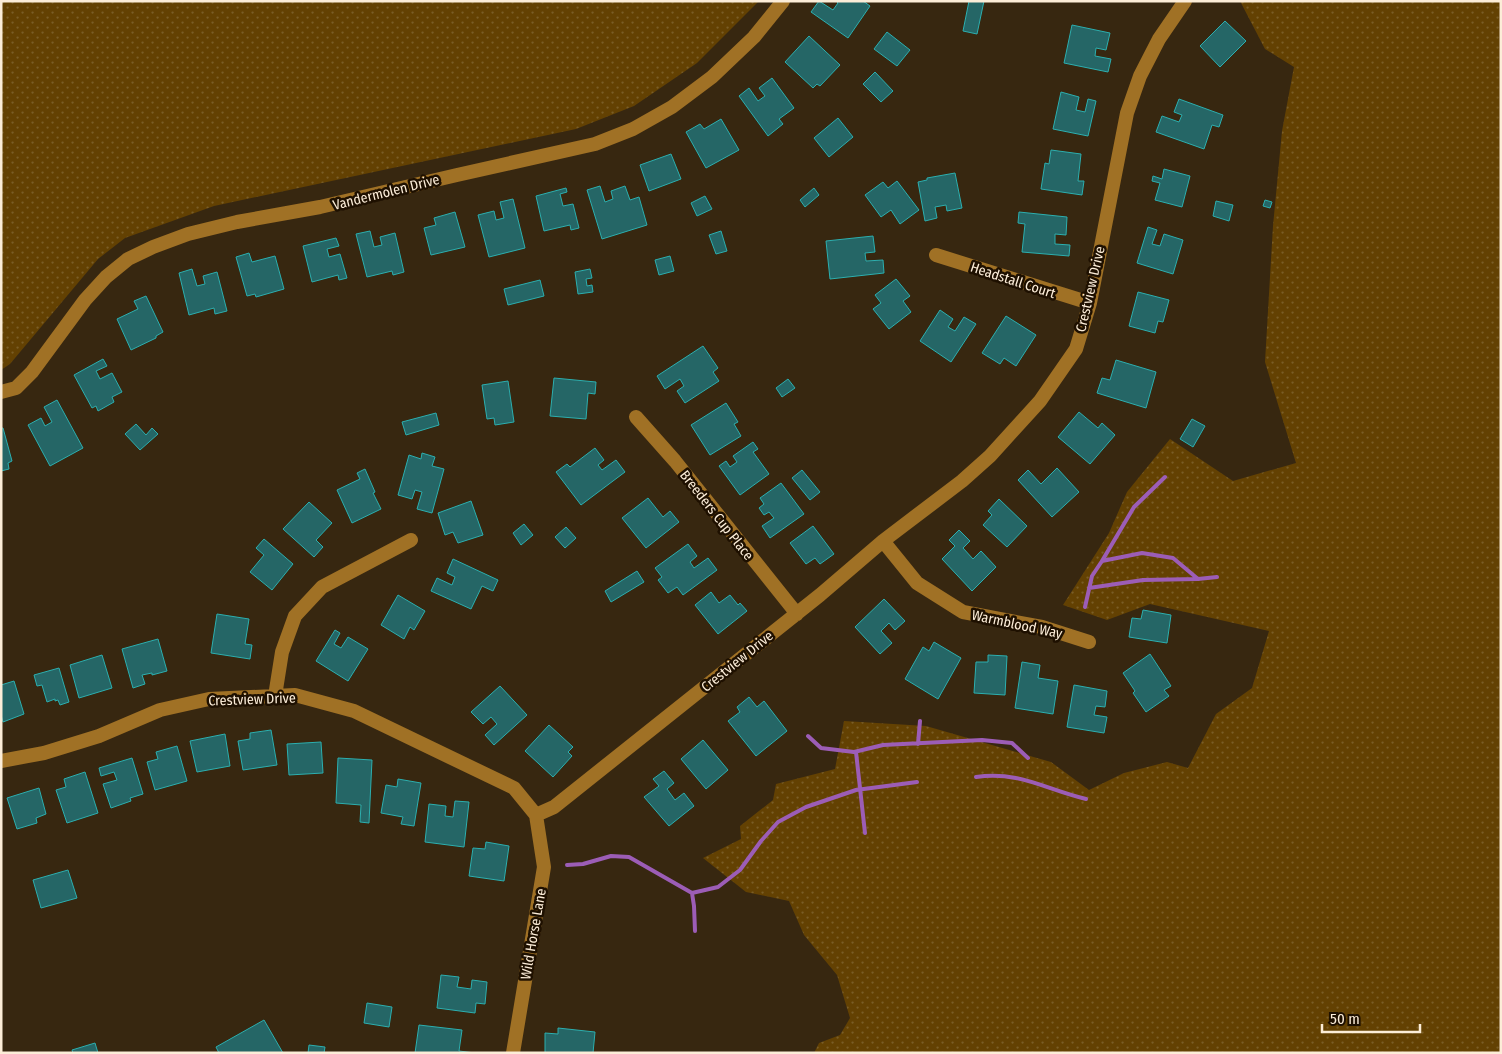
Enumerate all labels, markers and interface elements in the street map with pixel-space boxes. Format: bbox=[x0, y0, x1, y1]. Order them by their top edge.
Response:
street label: Vandermolen Drive bbox=[331, 171, 441, 214]
street label: Crestview Drive bbox=[1072, 244, 1109, 334]
street label: Headstall Court bbox=[968, 259, 1058, 302]
street label: Breeders Cup Place bbox=[676, 467, 757, 564]
street label: Warmblood Way bbox=[970, 607, 1064, 643]
street label: Crestview Drive bbox=[698, 627, 777, 696]
street label: Crestview Drive bbox=[208, 689, 296, 710]
street label: Wild Horse Lane bbox=[517, 887, 550, 981]
scale bar bbox=[1322, 1002, 1420, 1034]
text: 50 m bbox=[1330, 1010, 1360, 1028]

